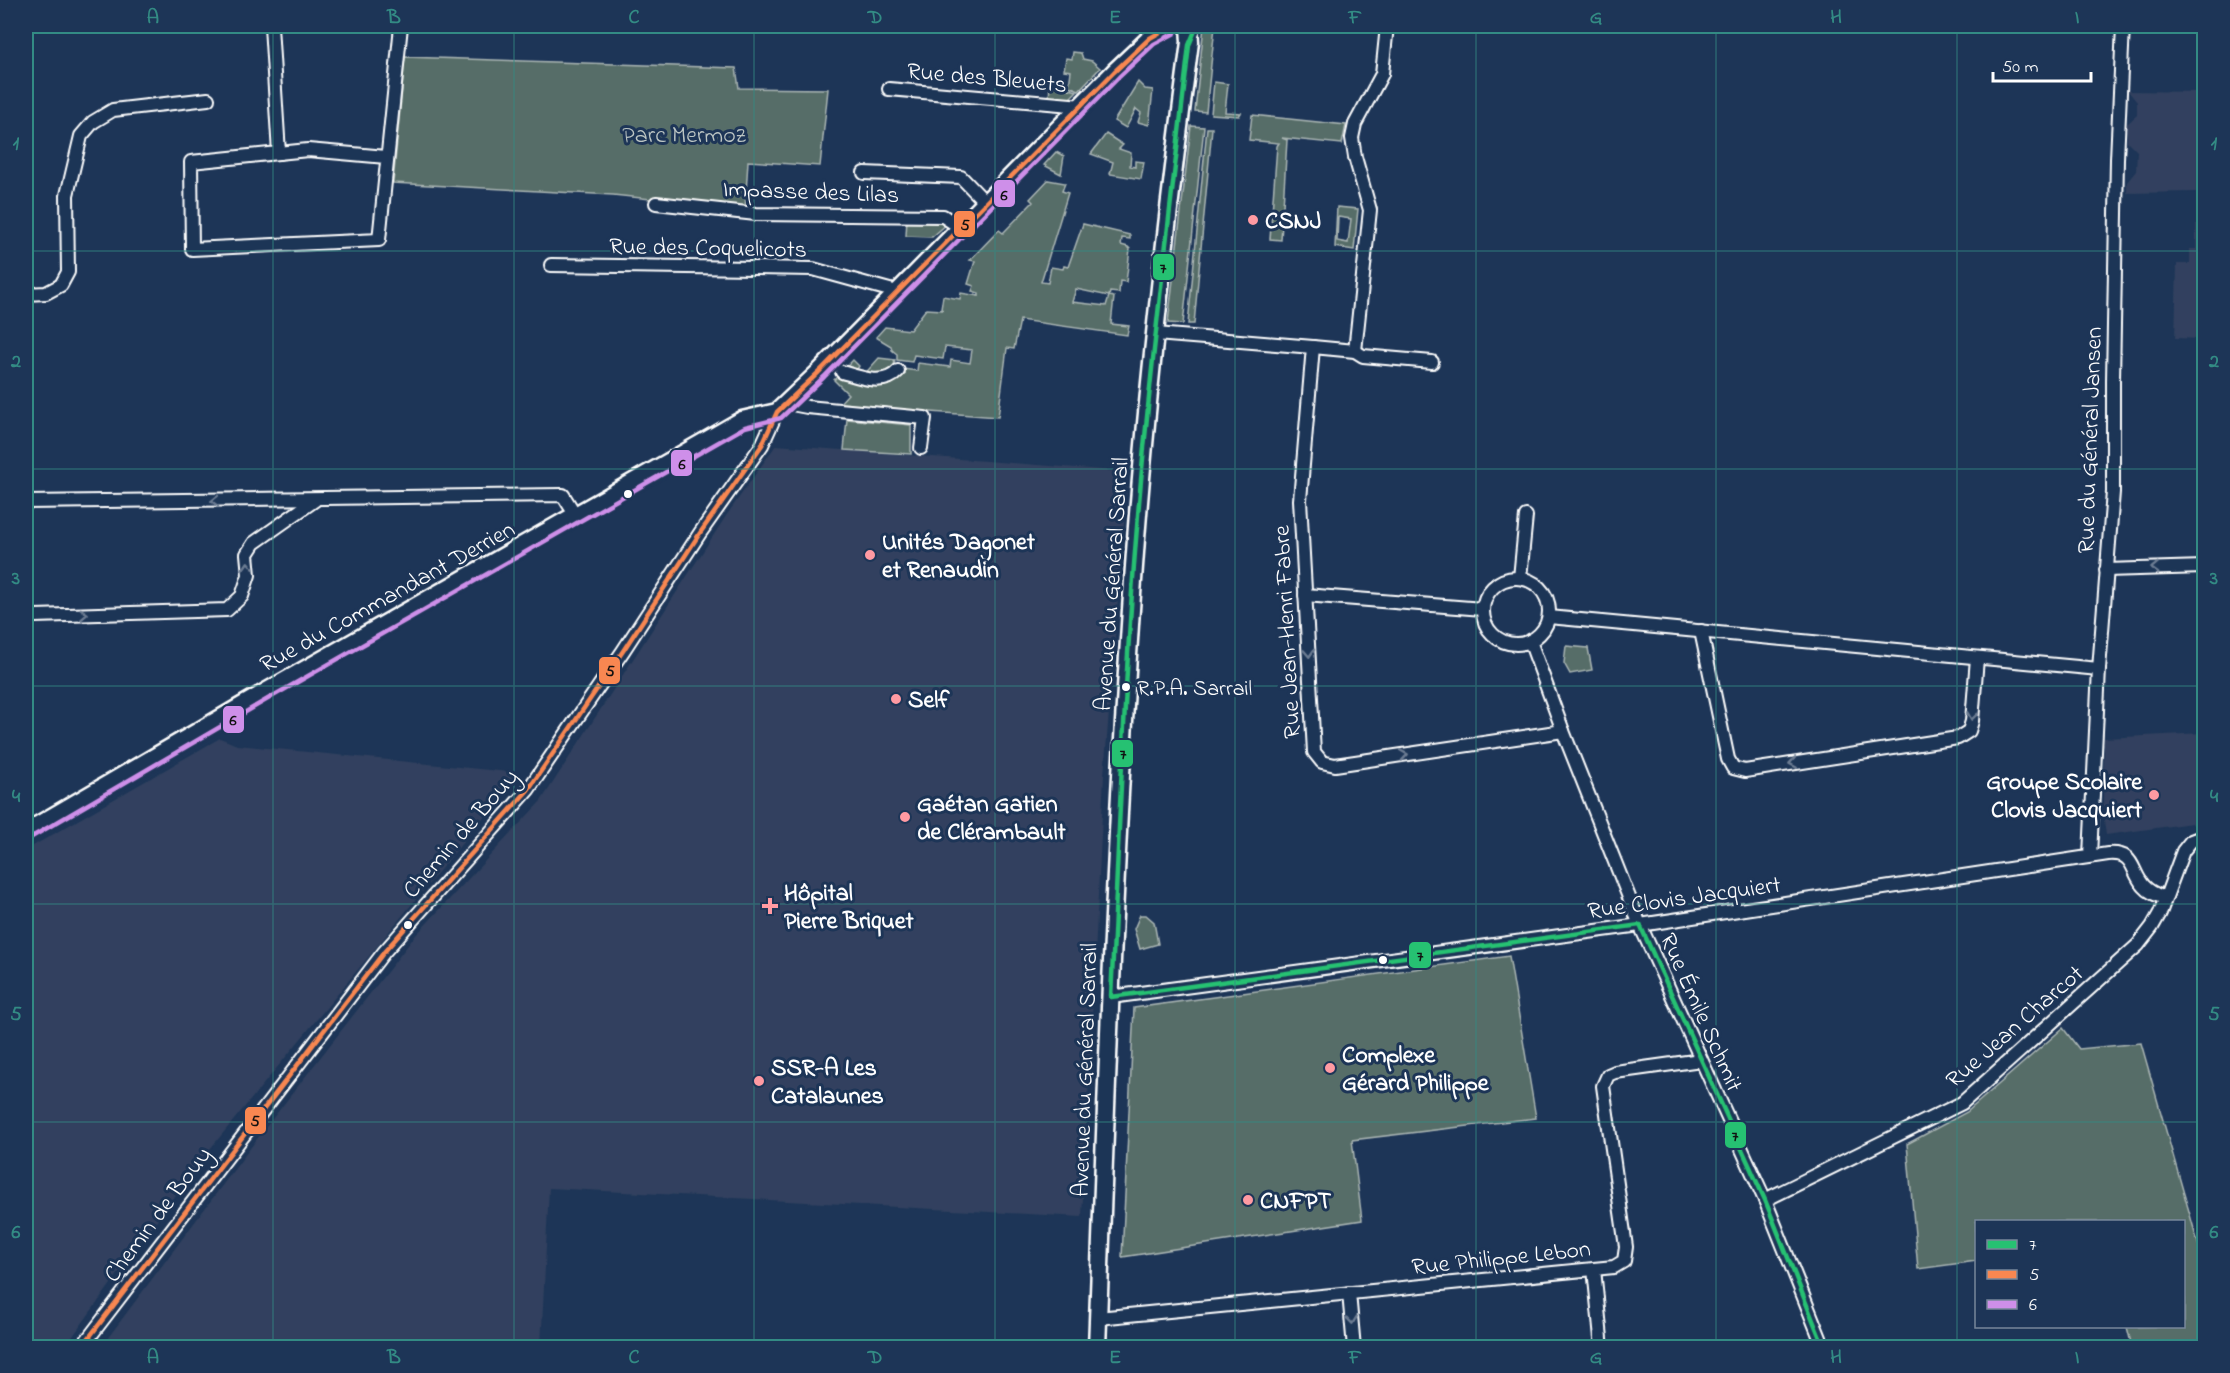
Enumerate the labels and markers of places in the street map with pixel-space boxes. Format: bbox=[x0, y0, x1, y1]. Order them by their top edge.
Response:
place label: CSNJ bbox=[1265, 205, 1322, 240]
marker: CSNJ bbox=[1246, 213, 1260, 227]
unlabelled marker bbox=[622, 488, 634, 500]
place label: Unités Dagonet et Renaudin bbox=[882, 526, 1036, 589]
marker: Unités Dagonet et Renaudin bbox=[863, 548, 877, 562]
place label: R.P.A. Sarrail bbox=[1137, 674, 1252, 706]
marker: R.P.A. Sarrail bbox=[1120, 681, 1132, 693]
place label: Self bbox=[908, 684, 950, 719]
marker: Self bbox=[889, 692, 903, 706]
place label: Groupe Scolaire Clovis Jacquiert bbox=[1986, 766, 2143, 829]
place label: Gaétan Gatien de Clérambault bbox=[917, 788, 1067, 851]
marker: Groupe Scolaire Clovis Jacquiert bbox=[2147, 788, 2161, 802]
marker: Gaétan Gatien de Clérambault bbox=[898, 810, 912, 824]
place label: Hôpital Pierre Briquet bbox=[784, 877, 914, 940]
marker: Hôpital Pierre Briquet bbox=[761, 897, 779, 915]
unlabelled marker bbox=[402, 919, 414, 931]
unlabelled marker bbox=[1377, 954, 1389, 966]
place label: Complexe Gérard Philippe bbox=[1342, 1039, 1490, 1102]
place label: SSR-A Les Catalaunes bbox=[771, 1052, 884, 1115]
marker: Complexe Gérard Philippe bbox=[1323, 1061, 1337, 1075]
marker: SSR-A Les Catalaunes bbox=[752, 1074, 766, 1088]
place label: CNFPT bbox=[1260, 1185, 1331, 1220]
marker: CNFPT bbox=[1241, 1193, 1255, 1207]

